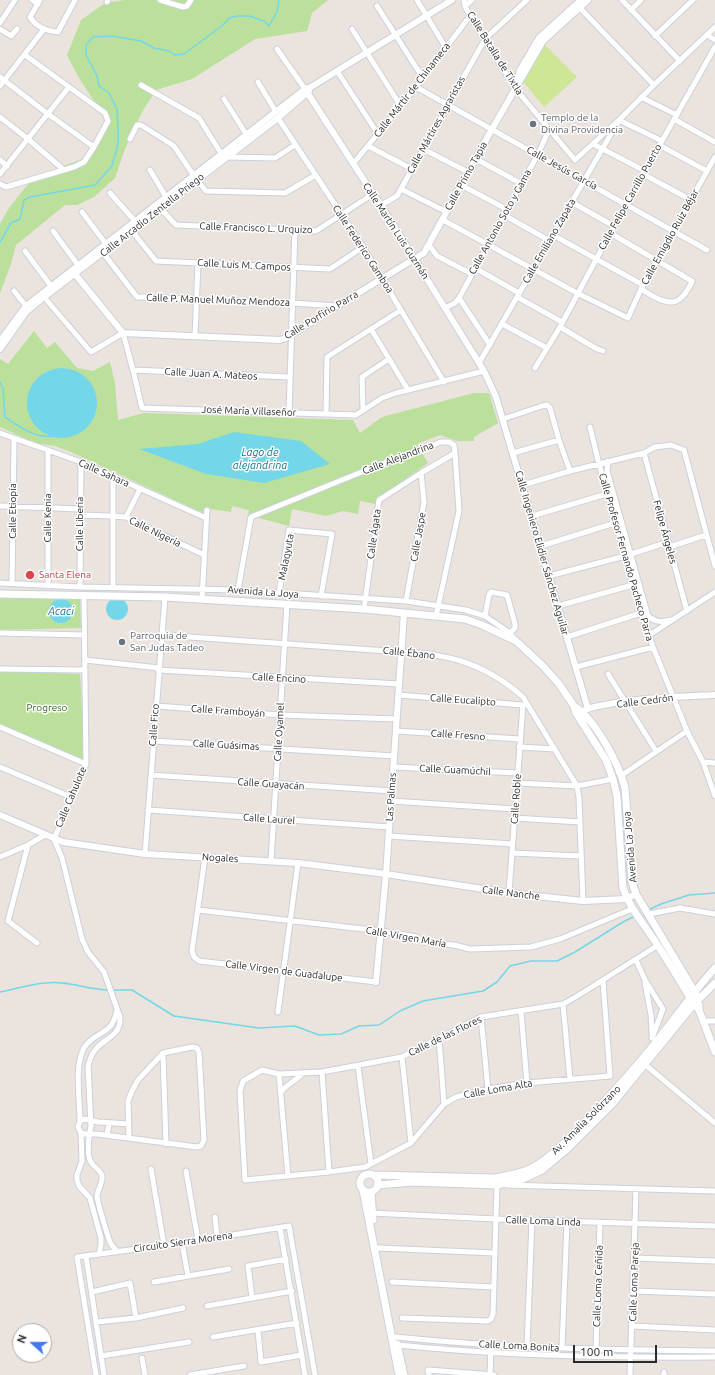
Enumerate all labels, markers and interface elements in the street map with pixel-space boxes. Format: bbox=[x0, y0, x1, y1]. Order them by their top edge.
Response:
street label: Calle Batalla de Tixtla bbox=[464, 9, 526, 97]
street label: Calle Mártir de Chinameca bbox=[371, 40, 453, 140]
street label: Calle Mártires Agraristas bbox=[404, 74, 468, 176]
place label: Templo de la Divina Providencia bbox=[541, 112, 623, 136]
marker: Templo de la Divina Providencia bbox=[528, 119, 538, 129]
street label: Calle Primo Tapia bbox=[442, 139, 490, 213]
street label: Calle Felipe Carrillo Puerto bbox=[596, 142, 664, 252]
street label: Calle Jesús García bbox=[524, 144, 600, 192]
street label: Calle Antonio Soto y Gama bbox=[466, 167, 534, 277]
street label: Calle Arcadio Zentella Priego bbox=[97, 171, 207, 259]
street label: Calle Martín Luis Guzmán bbox=[360, 181, 432, 281]
street label: Calle Emigdio Ruiz Béjar bbox=[639, 187, 701, 287]
street label: Calle Emiliano Zapata bbox=[520, 196, 578, 286]
street label: Calle Federico Gamboa bbox=[330, 203, 396, 295]
street label: Calle Francisco L. Urquizo bbox=[199, 220, 313, 236]
street label: Calle Luis M. Campos bbox=[197, 257, 291, 273]
street label: Calle Porfirio Parra bbox=[282, 288, 360, 342]
street label: Calle P. Manuel Muñoz Mendoza bbox=[146, 291, 290, 309]
street label: Calle Juan A. Mateos bbox=[164, 366, 258, 382]
street label: José María Villaseñor bbox=[201, 403, 297, 419]
street label: Calle Alejandrina bbox=[361, 439, 435, 477]
water label: Lago de alejandrina bbox=[233, 445, 287, 471]
street label: Calle Sahara bbox=[77, 456, 131, 490]
street label: Calle Ingeniero Elidier Sánchez Aguilar bbox=[513, 469, 571, 637]
street label: Calle Profesor Fernando Pacheco Parra bbox=[596, 472, 656, 642]
street label: Calle Etiopía bbox=[7, 483, 19, 539]
street label: Calle Kenia bbox=[42, 493, 54, 543]
street label: Calle Liberia bbox=[74, 497, 86, 551]
street label: Felipe Ángeles bbox=[651, 499, 679, 565]
street label: Calle Ágata bbox=[365, 508, 383, 560]
street label: Calle Jaspe bbox=[408, 511, 428, 563]
street label: Calle Nigeria bbox=[127, 514, 183, 550]
street label: Malaqyuta bbox=[276, 533, 296, 581]
marker: Santa Elena bbox=[24, 569, 36, 581]
place label: Santa Elena bbox=[39, 569, 91, 581]
street label: Avenida La Joya bbox=[227, 584, 299, 600]
water label: Acaci bbox=[48, 604, 74, 618]
place label: Parroquia de San Judas Tadeo bbox=[130, 630, 204, 654]
marker: Parroquia de San Judas Tadeo bbox=[117, 637, 127, 647]
street label: Calle Ébano bbox=[382, 644, 436, 662]
street label: Calle Encino bbox=[252, 671, 306, 685]
street label: Calle Eucalipto bbox=[430, 692, 496, 708]
street label: Calle Cedrón bbox=[616, 692, 674, 710]
park label: Progreso bbox=[27, 702, 67, 714]
street label: Calle Framboyán bbox=[191, 702, 265, 720]
street label: Calle Oyamel bbox=[271, 702, 287, 762]
street label: Calle Fico bbox=[147, 703, 161, 747]
street label: Calle Fresno bbox=[430, 727, 486, 743]
street label: Calle Guásimas bbox=[192, 737, 260, 753]
street label: Calle Guamúchil bbox=[419, 762, 491, 778]
street label: Calle Cahulote bbox=[53, 765, 89, 829]
street label: Las Palmas bbox=[383, 772, 399, 822]
street label: Calle Roble bbox=[508, 773, 524, 825]
street label: Calle Guayacán bbox=[237, 776, 305, 792]
street label: Calle Laurel bbox=[243, 811, 295, 827]
street label: Avenida La Joya bbox=[621, 811, 639, 883]
street label: Nogales bbox=[202, 851, 238, 865]
street label: Calle Nanche bbox=[481, 883, 541, 903]
street label: Calle Virgen María bbox=[365, 924, 447, 950]
street label: Calle Virgen de Guadalupe bbox=[225, 958, 343, 984]
street label: Calle de las Flores bbox=[407, 1013, 483, 1059]
street label: Calle Loma Alta bbox=[463, 1077, 533, 1101]
street label: Av. Amalia Solórzano bbox=[549, 1083, 623, 1157]
street label: Calle Loma Linda bbox=[505, 1214, 581, 1228]
street label: Circuito Sierra Morena bbox=[133, 1229, 233, 1255]
street label: Calle Loma Pareja bbox=[627, 1242, 641, 1322]
street label: Calle Loma Ceñida bbox=[591, 1245, 605, 1327]
north arrow bbox=[12, 1323, 52, 1363]
text: N bbox=[15, 1333, 29, 1345]
scale bar bbox=[575, 1337, 659, 1363]
street label: Calle Loma Bonita bbox=[478, 1338, 560, 1354]
text: 100 m bbox=[580, 1345, 613, 1358]

